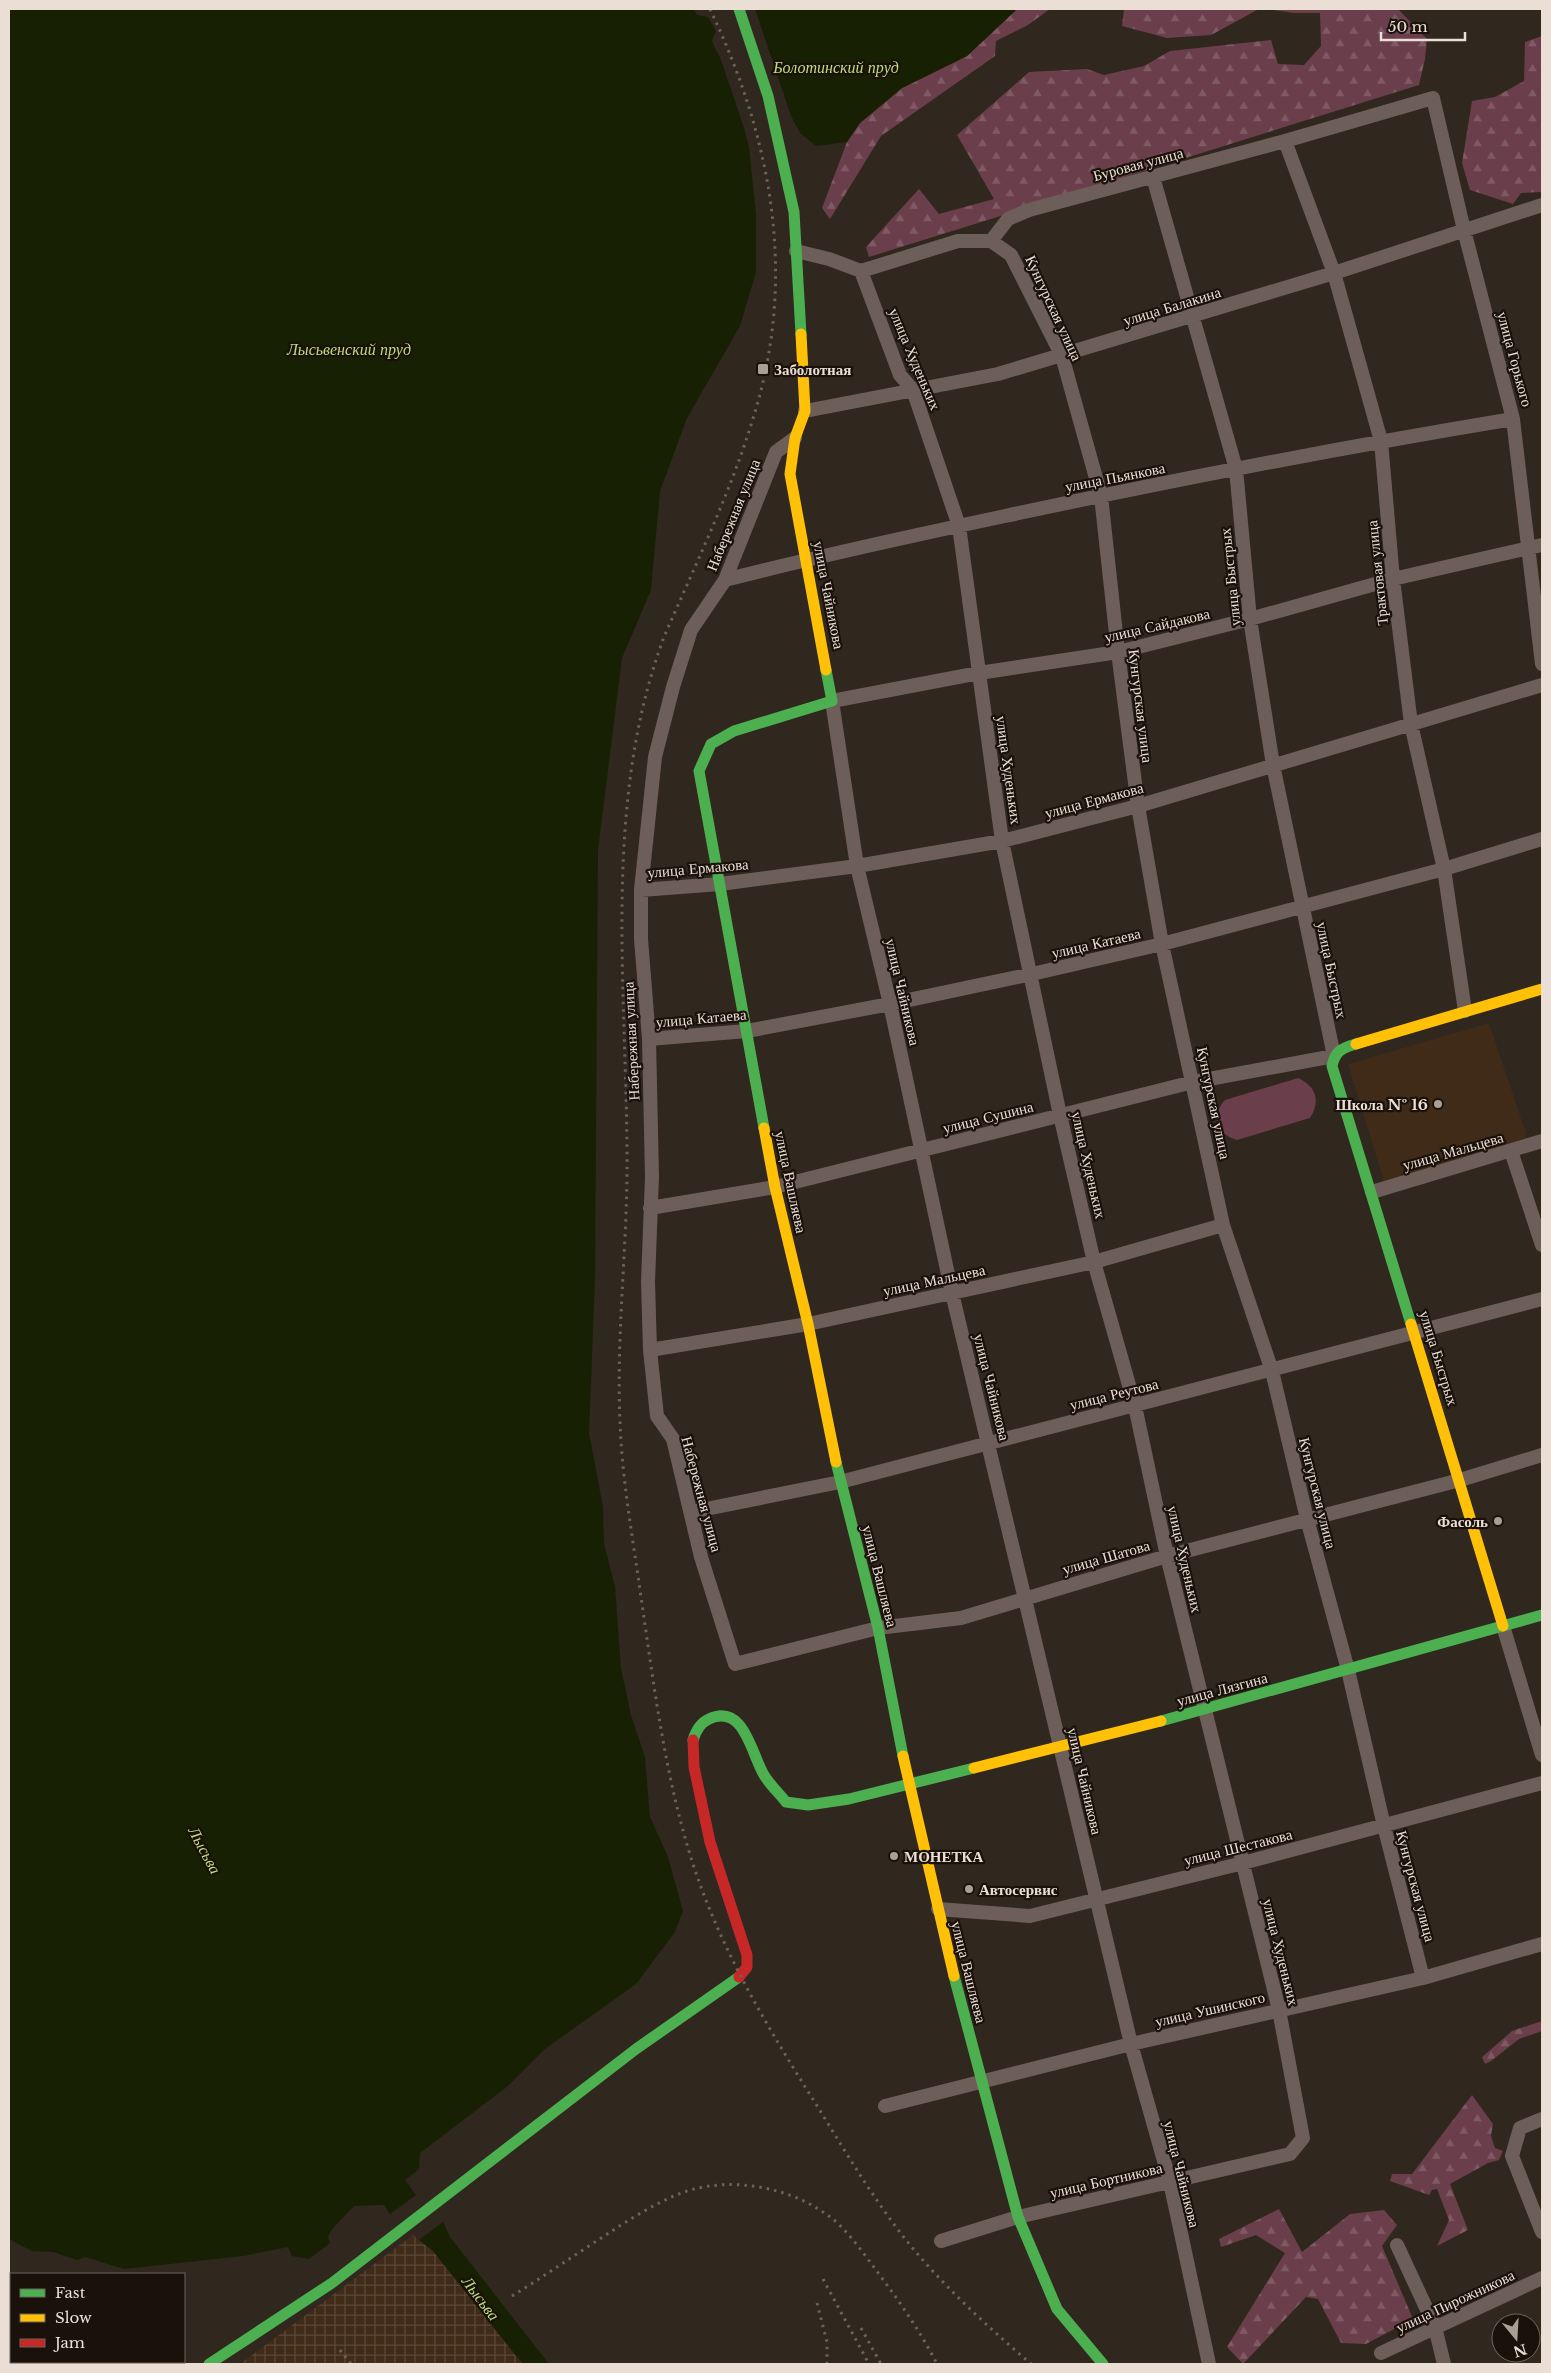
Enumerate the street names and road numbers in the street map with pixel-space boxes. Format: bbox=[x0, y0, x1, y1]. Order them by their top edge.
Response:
street label: Буровая улица bbox=[1091, 143, 1185, 185]
street label: Кунгурская улица bbox=[1021, 252, 1087, 364]
street label: улица Балакина bbox=[1121, 282, 1223, 330]
street label: улица Худеньких bbox=[885, 305, 945, 414]
street label: улица Горького bbox=[1493, 309, 1537, 409]
street label: Набережная улица bbox=[702, 456, 764, 574]
street label: улица Пьянкова bbox=[1063, 458, 1167, 496]
street label: Трактовая улица bbox=[1362, 519, 1392, 626]
street label: улица Быстрых bbox=[1215, 527, 1245, 627]
street label: улица Чайникова bbox=[809, 539, 849, 651]
street label: улица Сайдакова bbox=[1102, 604, 1212, 646]
street label: Кунгурская улица bbox=[1125, 648, 1157, 764]
street label: улица Худеньких bbox=[992, 715, 1026, 826]
street label: улица Ермакова bbox=[1043, 778, 1146, 822]
street label: улица Ермакова bbox=[647, 854, 750, 882]
street label: улица Быстрых bbox=[1312, 920, 1352, 1021]
street label: улица Катаева bbox=[1050, 923, 1143, 962]
street label: улица Чайникова bbox=[881, 937, 925, 1048]
street label: Набережная улица bbox=[618, 981, 644, 1101]
street label: улица Катаева bbox=[655, 1005, 747, 1031]
street label: Кунгурская улица bbox=[1193, 1045, 1235, 1161]
street label: улица Сушина bbox=[941, 1096, 1036, 1137]
street label: улица Худеньких bbox=[1067, 1110, 1111, 1221]
street label: улица Мальцева bbox=[1400, 1127, 1506, 1174]
street label: улица Вашляева bbox=[771, 1129, 811, 1235]
street label: улица Мальцева bbox=[881, 1260, 987, 1300]
street label: улица Быстрых bbox=[1416, 1308, 1463, 1408]
street label: улица Чайникова bbox=[970, 1332, 1015, 1443]
street label: улица Реутова bbox=[1068, 1374, 1161, 1414]
street label: Набережная улица bbox=[677, 1434, 727, 1554]
street label: Кунгурская улица bbox=[1295, 1435, 1341, 1551]
street label: улица Худеньких bbox=[1163, 1504, 1207, 1615]
street label: улица Вашляева bbox=[858, 1523, 902, 1629]
street label: улица Шатова bbox=[1060, 1535, 1152, 1579]
street label: улица Лязгина bbox=[1175, 1668, 1270, 1710]
street label: улица Чайникова bbox=[1063, 1726, 1107, 1837]
street label: улица Шестакова bbox=[1182, 1824, 1295, 1870]
street label: Кунгурская улица bbox=[1392, 1828, 1440, 1944]
street label: улица Худеньких bbox=[1259, 1897, 1304, 2008]
street label: улица Вашляева bbox=[947, 1919, 991, 2025]
street label: улица Ушинского bbox=[1153, 1987, 1267, 2031]
street label: улица Чайникова bbox=[1160, 2119, 1205, 2230]
street label: улица Бортникова bbox=[1048, 2158, 1164, 2202]
street label: улица Пирожникова bbox=[1393, 2265, 1518, 2337]

